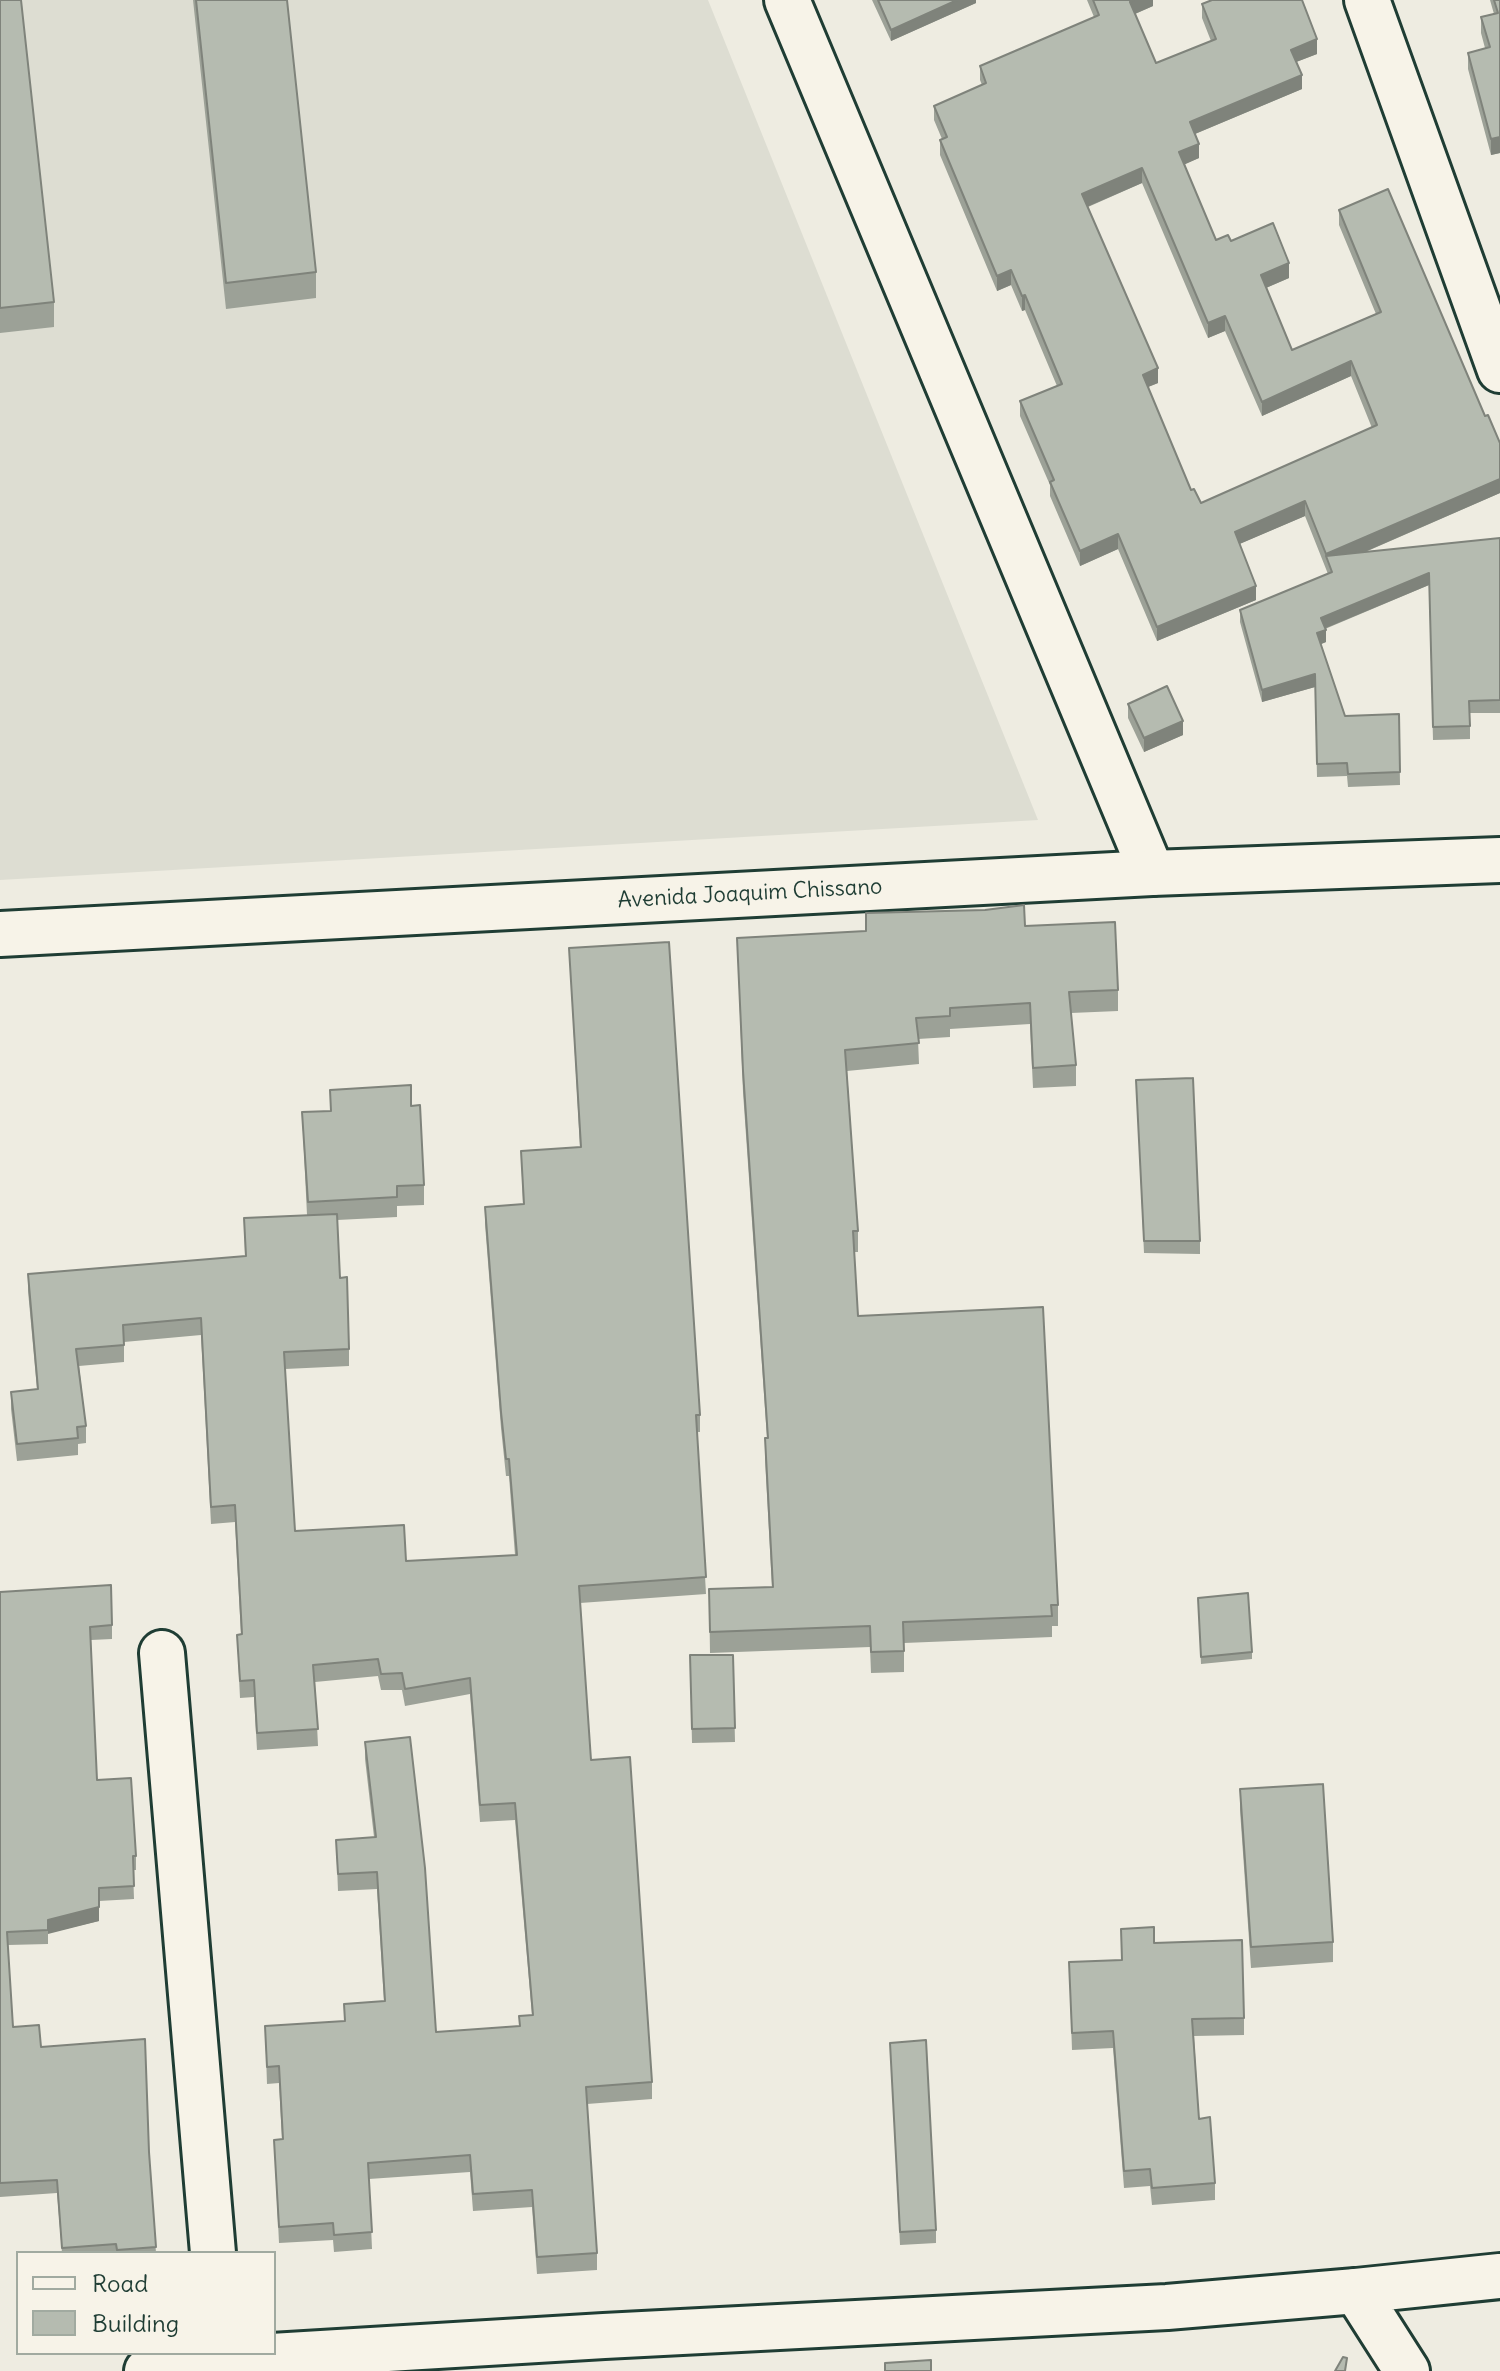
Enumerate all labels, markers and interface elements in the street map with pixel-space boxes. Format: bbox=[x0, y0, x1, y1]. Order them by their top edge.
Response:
street label: Avenida Joaquim Chissano bbox=[617, 874, 883, 914]
legend bbox=[16, 2251, 276, 2355]
text: Road bbox=[92, 2268, 148, 2298]
text: Building bbox=[92, 2308, 179, 2338]

